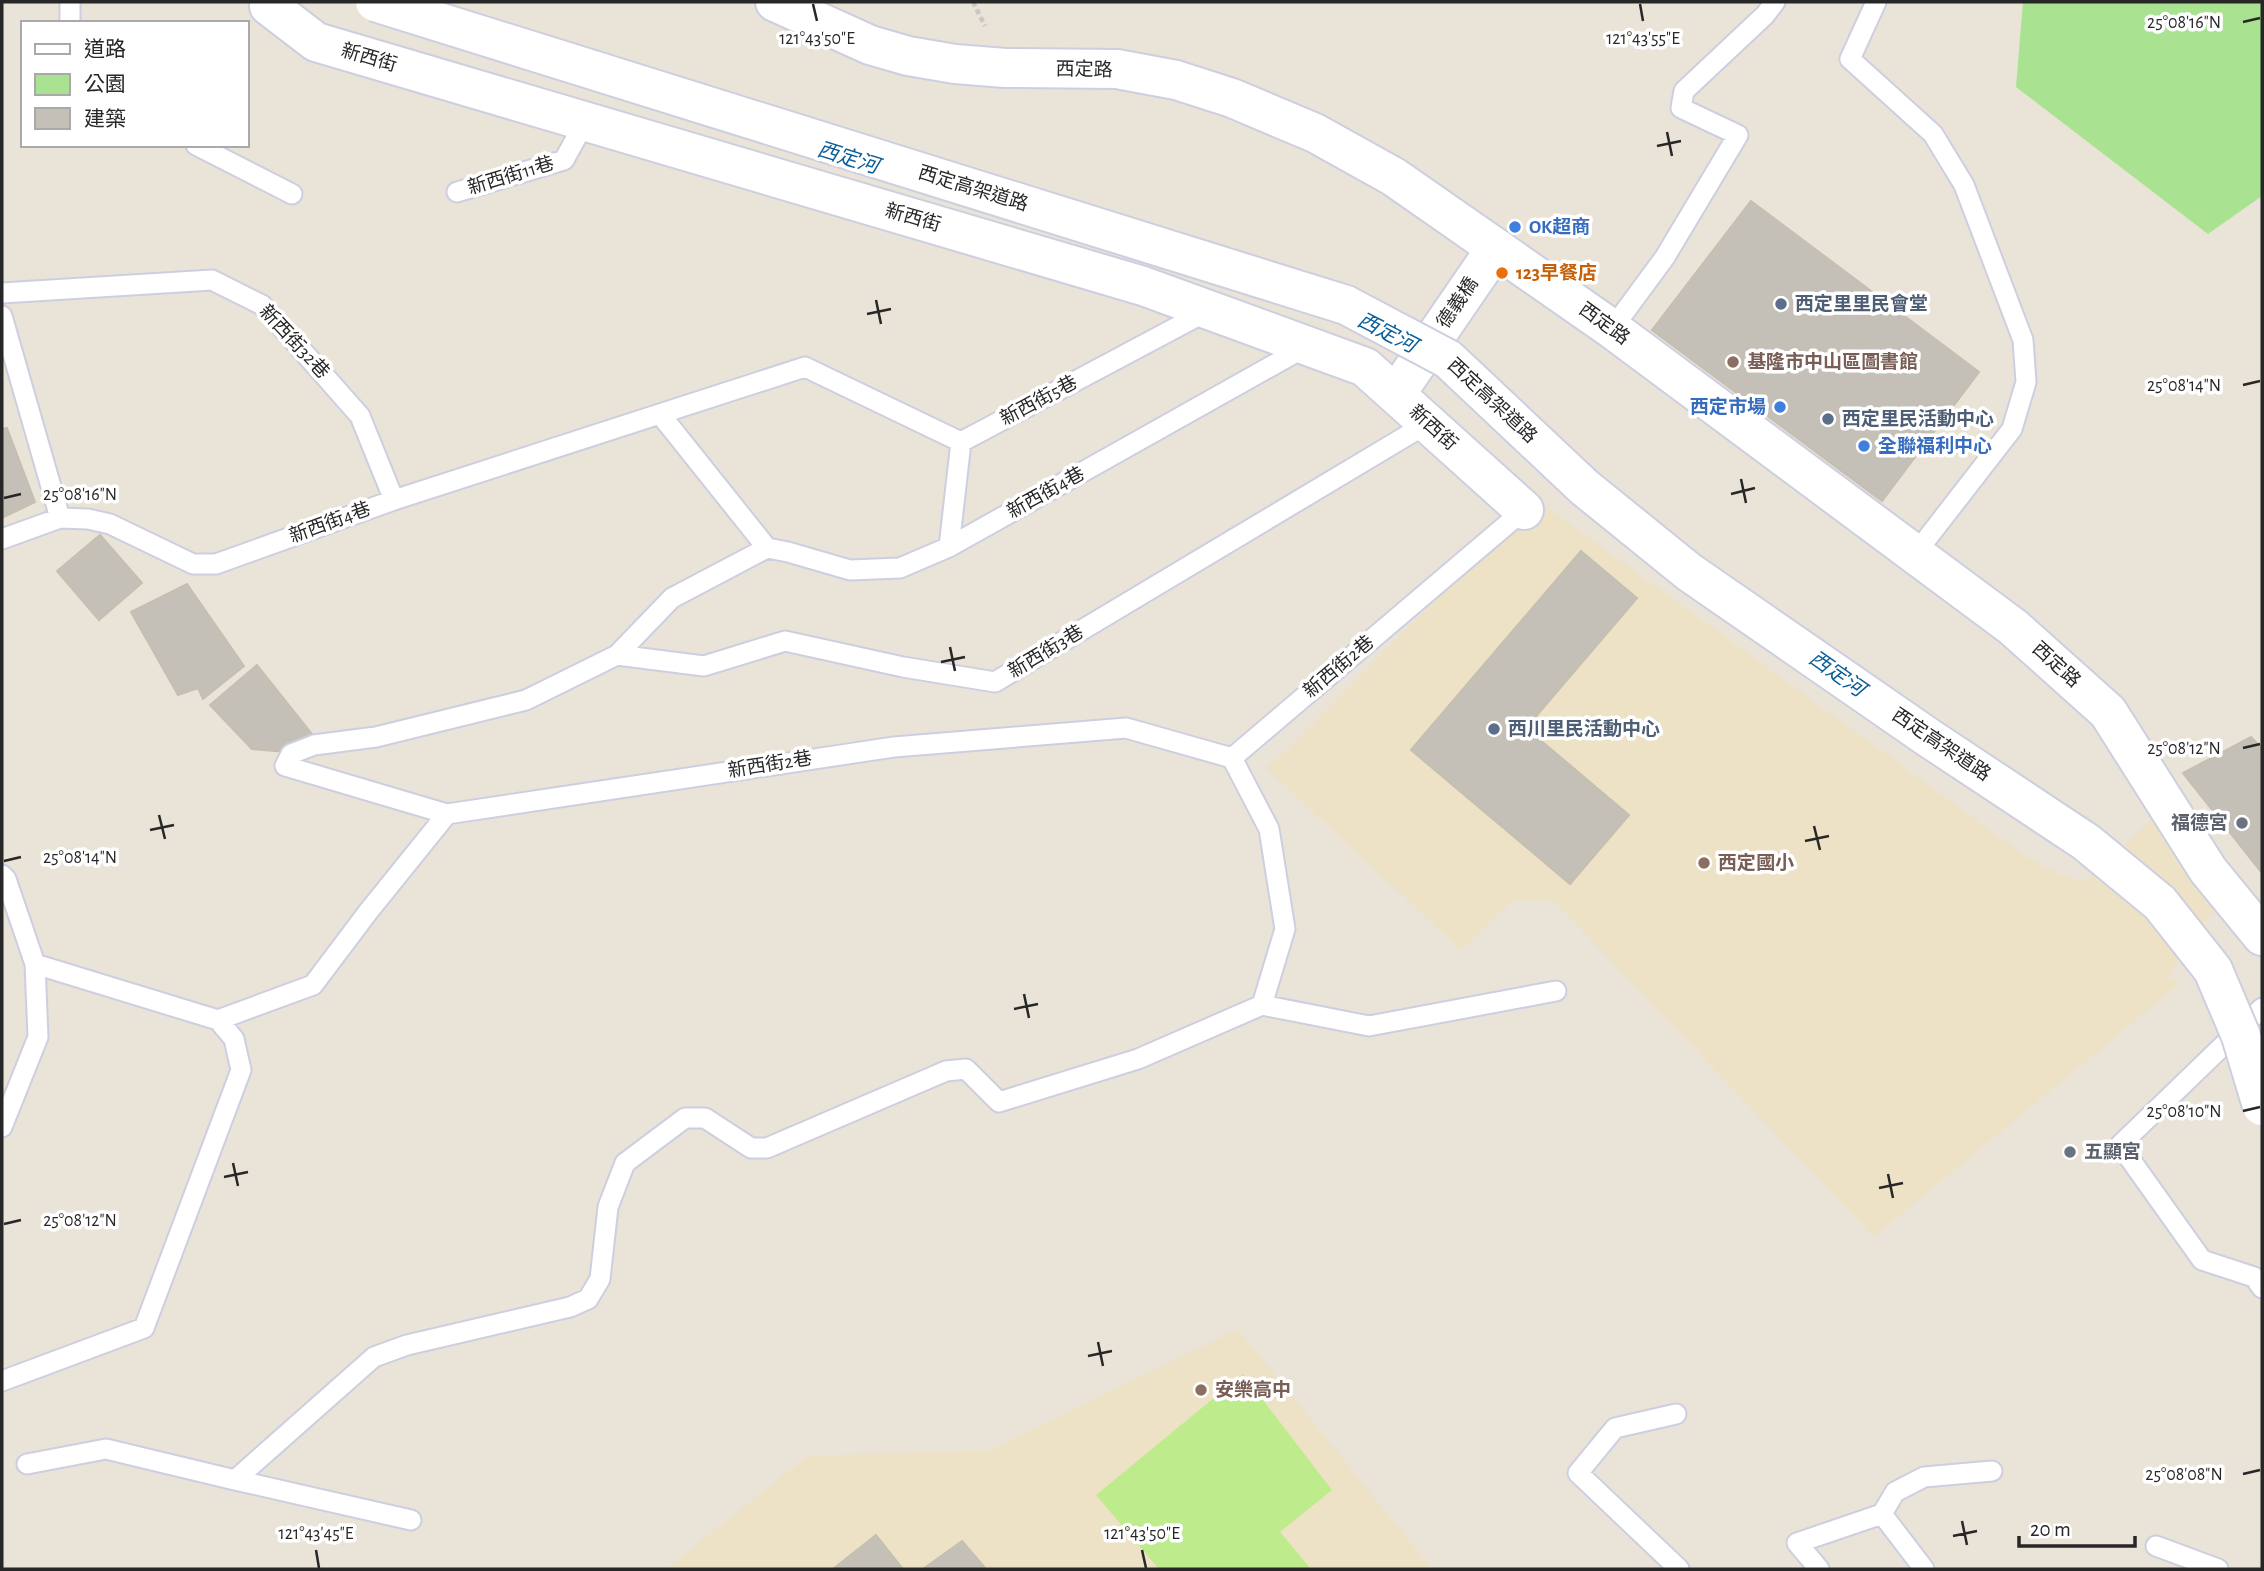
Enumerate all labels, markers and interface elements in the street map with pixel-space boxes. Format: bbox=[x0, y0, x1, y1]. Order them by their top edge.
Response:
text: 25°08'16"N bbox=[2147, 14, 2221, 32]
legend bbox=[21, 21, 248, 147]
text: 121°43'50"E bbox=[779, 30, 855, 48]
text: 121°43'55"E bbox=[1606, 30, 1680, 48]
text: 道路 bbox=[84, 38, 126, 60]
street label: 新西街 bbox=[339, 39, 400, 75]
street label: 西定路 bbox=[1055, 58, 1113, 80]
text: 公園 bbox=[84, 74, 126, 95]
text: 建築 bbox=[84, 108, 126, 130]
water label: 西定河 bbox=[815, 138, 885, 178]
street label: 新西街11巷 bbox=[465, 152, 556, 198]
street label: 西定高架道路 bbox=[916, 161, 1031, 215]
street label: 新西街 bbox=[883, 199, 944, 235]
place label: OK超商 bbox=[1529, 216, 1590, 237]
marker: OK超商 bbox=[1507, 219, 1523, 235]
place label: 123早餐店 bbox=[1516, 262, 1597, 283]
marker: 123早餐店 bbox=[1494, 265, 1510, 281]
street label: 德義橋 bbox=[1433, 273, 1482, 332]
place label: 西定里里民會堂 bbox=[1795, 293, 1928, 314]
marker: 西定里里民會堂 bbox=[1773, 296, 1789, 312]
street label: 西定路 bbox=[1575, 298, 1634, 348]
street label: 新西街32巷 bbox=[256, 300, 334, 382]
water label: 西定河 bbox=[1354, 308, 1424, 358]
place label: 基隆市中山區圖書館 bbox=[1747, 351, 1918, 372]
street label: 西定高架道路 bbox=[1444, 354, 1542, 447]
marker: 基隆市中山區圖書館 bbox=[1725, 354, 1741, 370]
street label: 新西街5巷 bbox=[997, 371, 1081, 429]
text: 25°08'14"N bbox=[2147, 377, 2221, 395]
place label: 西定市場 bbox=[1690, 396, 1766, 417]
marker: 西定市場 bbox=[1772, 399, 1788, 415]
street label: 新西街 bbox=[1405, 400, 1462, 454]
place label: 西定里民活動中心 bbox=[1842, 408, 1994, 429]
marker: 西定里民活動中心 bbox=[1820, 411, 1836, 427]
place label: 全聯福利中心 bbox=[1878, 435, 1992, 456]
marker: 全聯福利中心 bbox=[1856, 438, 1872, 454]
street label: 新西街4巷 bbox=[1003, 462, 1088, 522]
text: 25°08'16"N bbox=[43, 486, 117, 504]
street label: 新西街4巷 bbox=[286, 498, 373, 546]
street label: 新西街3巷 bbox=[1004, 621, 1087, 682]
street label: 新西街2巷 bbox=[1299, 631, 1378, 701]
street label: 西定路 bbox=[2028, 637, 2085, 691]
water label: 西定河 bbox=[1805, 647, 1873, 703]
street label: 西定高架道路 bbox=[1888, 704, 1995, 785]
place label: 西川里民活動中心 bbox=[1508, 718, 1660, 739]
marker: 西川里民活動中心 bbox=[1486, 721, 1502, 737]
text: 25°08'12"N bbox=[2147, 740, 2221, 758]
street label: 新西街2巷 bbox=[726, 747, 813, 781]
place label: 福德宮 bbox=[2171, 812, 2228, 833]
marker: 福德宮 bbox=[2234, 815, 2250, 831]
text: 25°08'14"N bbox=[43, 849, 117, 867]
place label: 西定國小 bbox=[1718, 852, 1794, 873]
marker: 西定國小 bbox=[1696, 855, 1712, 871]
text: 25°08'10"N bbox=[2146, 1103, 2222, 1121]
place label: 五顯宮 bbox=[2084, 1141, 2141, 1162]
marker: 五顯宮 bbox=[2062, 1144, 2078, 1160]
text: 25°08'12"N bbox=[43, 1212, 117, 1230]
place label: 安樂高中 bbox=[1215, 1379, 1291, 1400]
marker: 安樂高中 bbox=[1193, 1382, 1209, 1398]
text: 25°08'08"N bbox=[2145, 1466, 2223, 1484]
scale bar bbox=[2019, 1504, 2134, 1548]
text: 20 m bbox=[2030, 1519, 2071, 1540]
text: 121°43'45"E bbox=[279, 1525, 354, 1543]
text: 121°43'50"E bbox=[1104, 1525, 1180, 1543]

